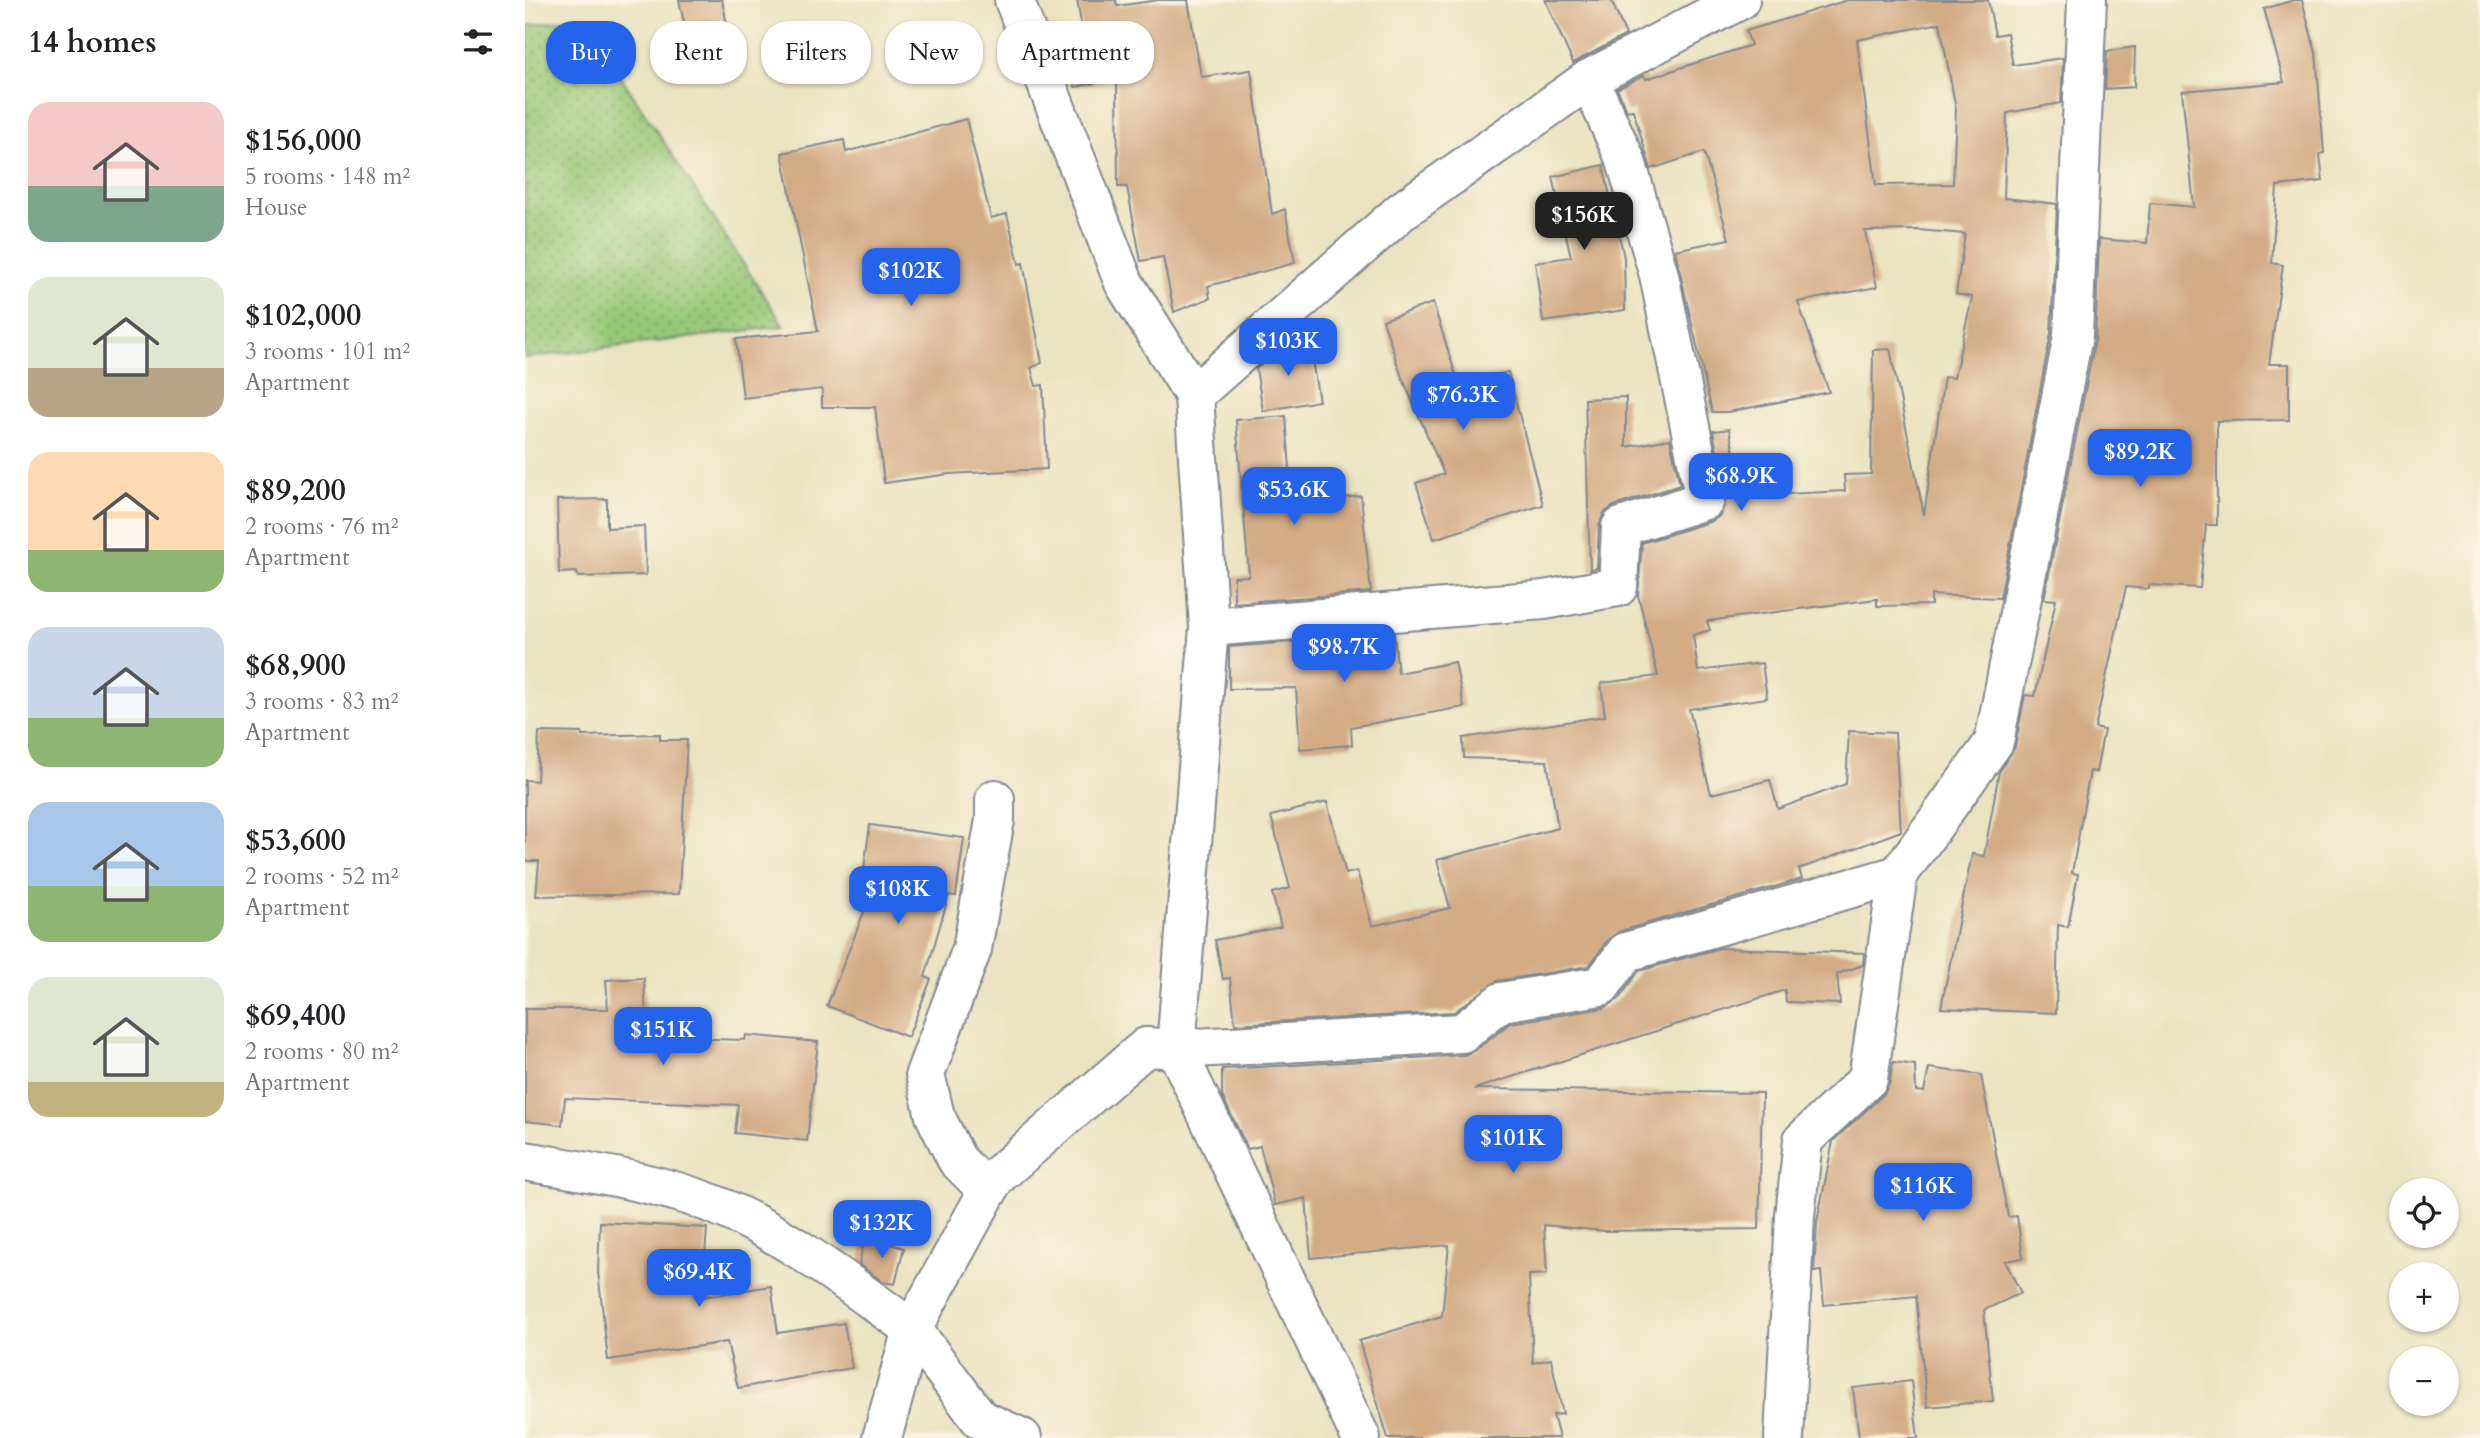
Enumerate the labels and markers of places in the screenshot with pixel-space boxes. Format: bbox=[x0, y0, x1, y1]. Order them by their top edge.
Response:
pin: $156K bbox=[1535, 192, 1633, 252]
pin: $102K bbox=[862, 248, 960, 308]
pin: $103K bbox=[1239, 318, 1337, 378]
pin: $76.3K bbox=[1406, 372, 1520, 432]
pin: $89.2K bbox=[2083, 430, 2197, 489]
pin: $68.9K bbox=[1684, 454, 1798, 513]
pin: $53.6K bbox=[1237, 468, 1351, 527]
pin: $98.7K bbox=[1287, 624, 1401, 684]
pin: $108K bbox=[849, 866, 947, 926]
pin: $151K bbox=[614, 1007, 712, 1067]
pin: $101K bbox=[1464, 1116, 1562, 1175]
pin: $116K bbox=[1874, 1164, 1972, 1223]
pin: $132K bbox=[833, 1200, 931, 1260]
pin: $69.4K bbox=[642, 1250, 756, 1309]

